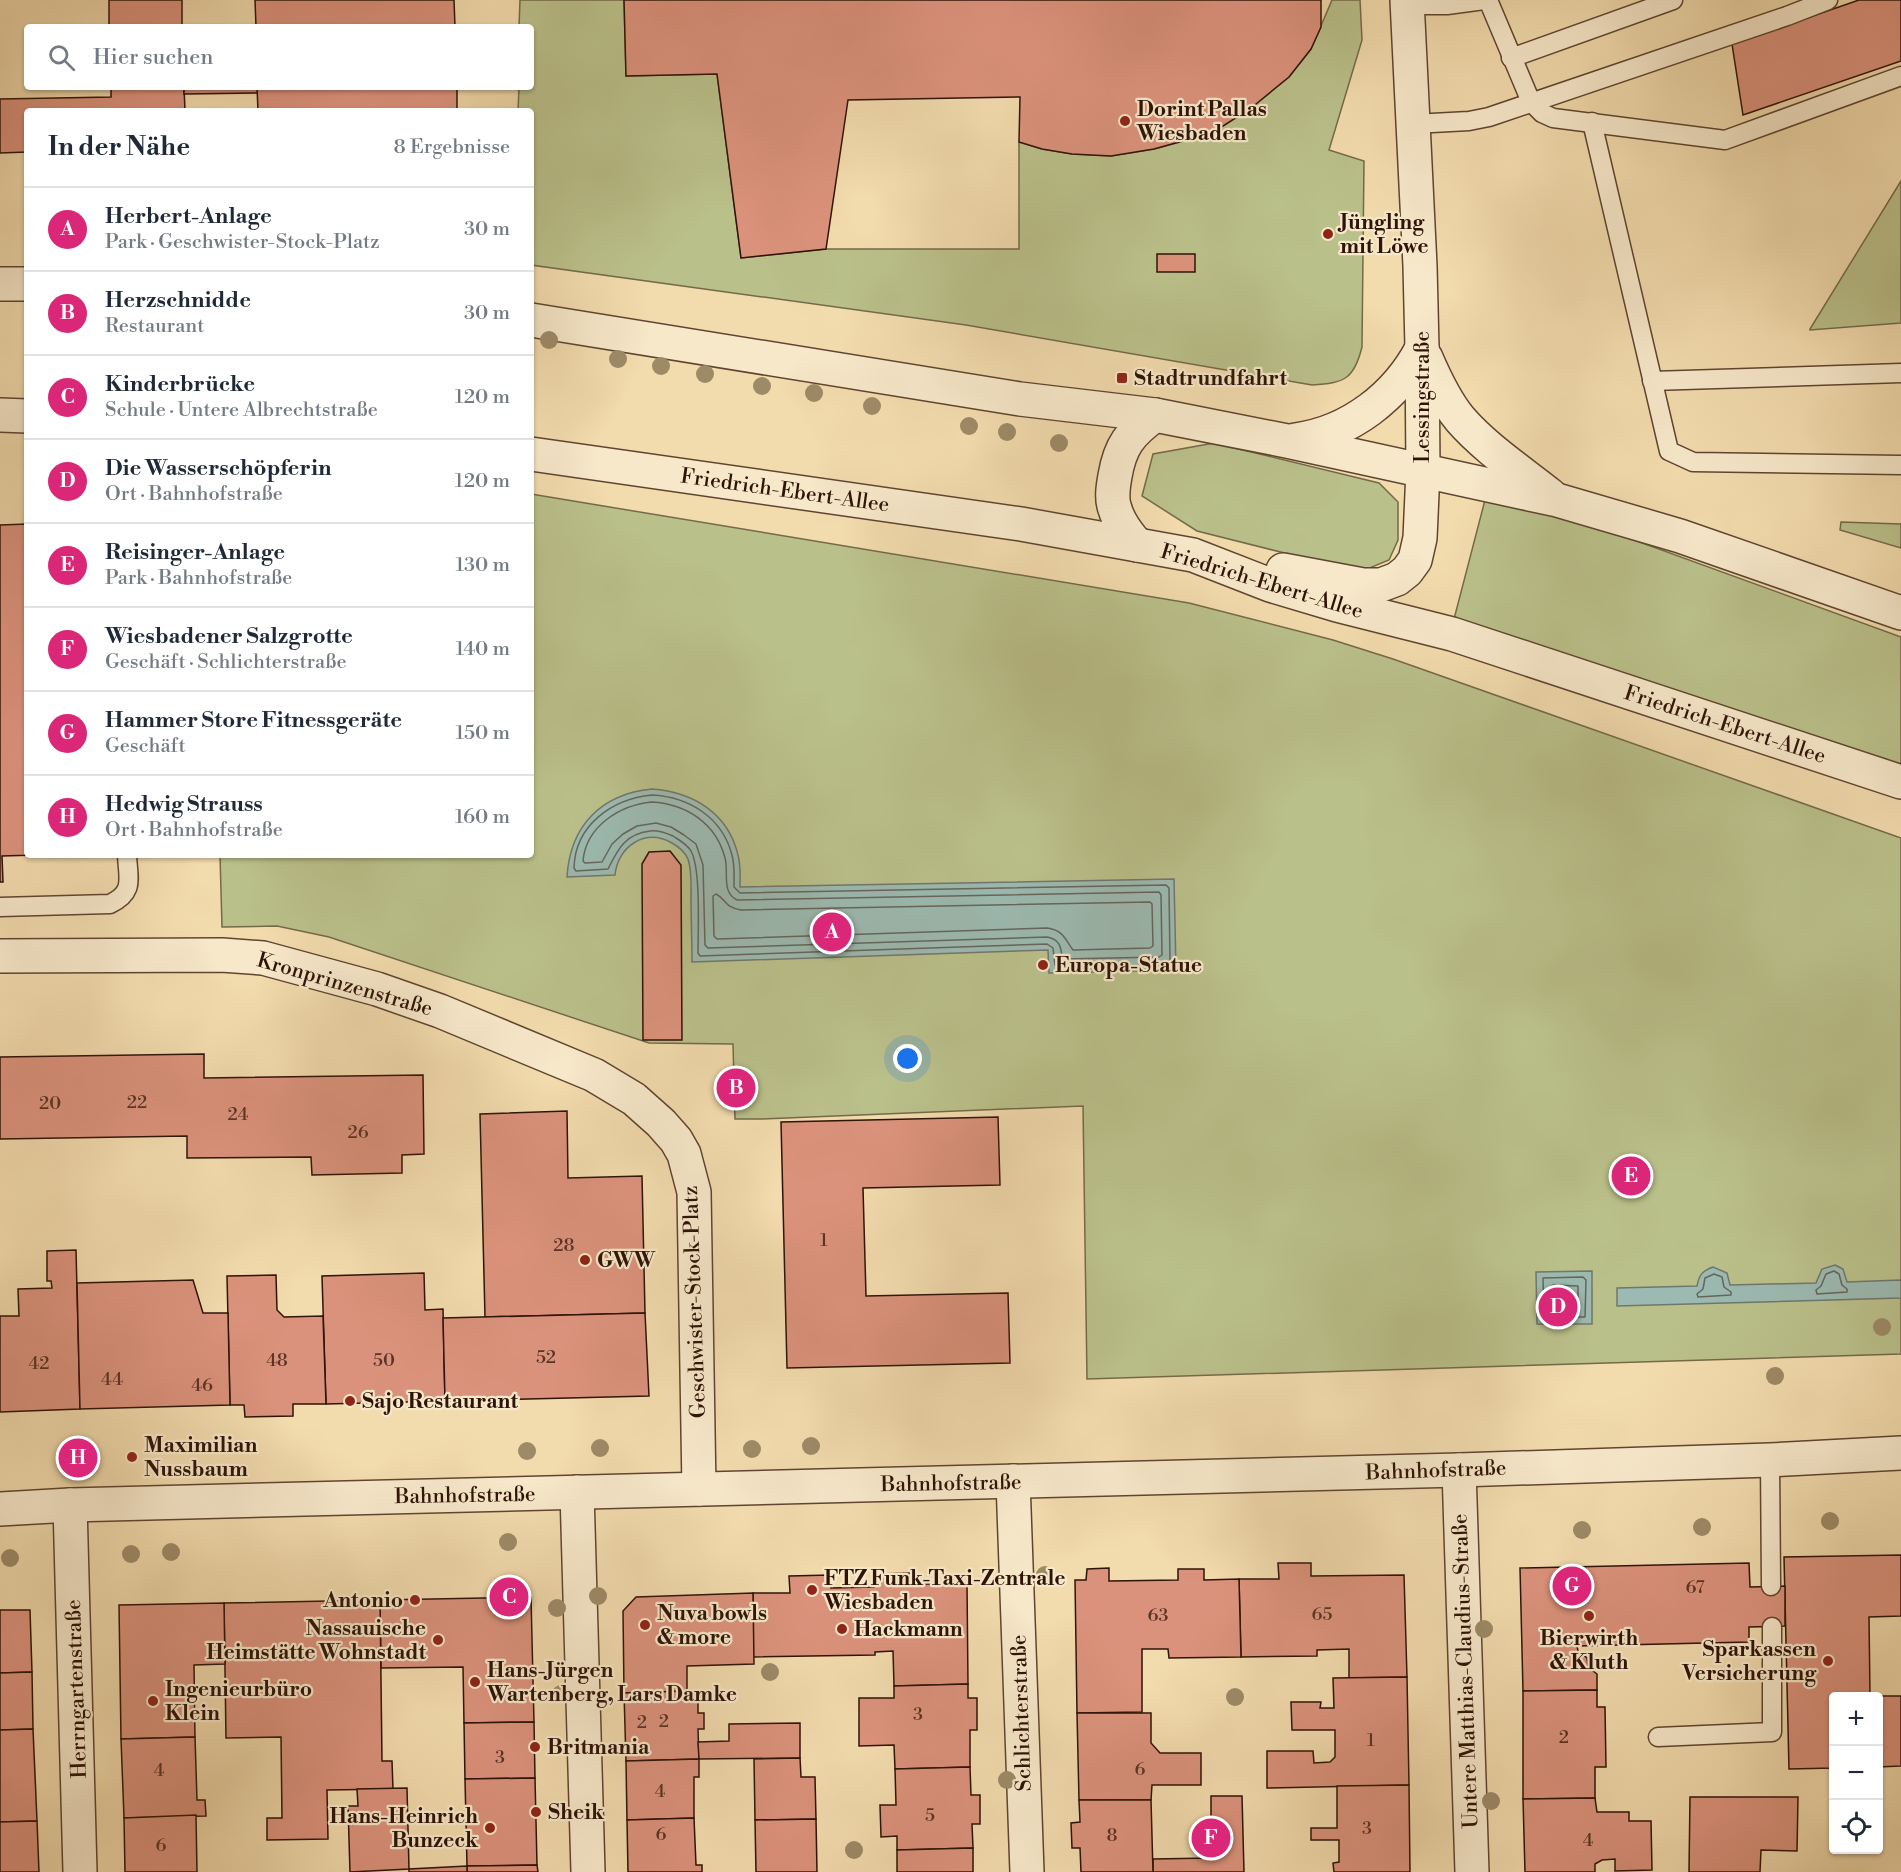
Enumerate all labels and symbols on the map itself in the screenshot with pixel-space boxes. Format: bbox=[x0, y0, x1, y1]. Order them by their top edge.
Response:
place label: Dorint Pallas Wiesbaden bbox=[1136, 97, 1267, 147]
marker: Dorint Pallas Wiesbaden bbox=[1118, 114, 1132, 128]
place label: Jüngling mit Löwe bbox=[1337, 210, 1428, 260]
marker: Jüngling mit Löwe bbox=[1321, 227, 1335, 241]
street label: Lessingstraße bbox=[1410, 331, 1436, 463]
place label: Stadtrundfahrt bbox=[1134, 366, 1287, 392]
marker: Stadtrundfahrt bbox=[1115, 371, 1129, 385]
street label: Friedrich-Ebert-Allee bbox=[679, 463, 891, 519]
street label: Friedrich-Ebert-Allee bbox=[1157, 539, 1366, 625]
street label: Friedrich-Ebert-Allee bbox=[1621, 680, 1829, 770]
pin: A bbox=[812, 910, 852, 954]
street label: Kronprinzenstraße bbox=[254, 947, 436, 1022]
place label: Europa-Statue bbox=[1055, 953, 1202, 979]
marker: Europa-Statue bbox=[1036, 958, 1050, 972]
your location bbox=[893, 1044, 922, 1073]
pin: B bbox=[716, 1066, 756, 1110]
house number: 22 bbox=[127, 1091, 147, 1114]
house number: 20 bbox=[39, 1092, 61, 1115]
house number: 24 bbox=[227, 1103, 249, 1126]
house number: 26 bbox=[347, 1121, 369, 1144]
pin: E bbox=[1612, 1154, 1650, 1198]
street label: Geschwister-Stock-Platz bbox=[678, 1185, 712, 1419]
house number: 1 bbox=[820, 1229, 828, 1252]
house number: 28 bbox=[553, 1234, 575, 1257]
place label: GWW bbox=[597, 1248, 656, 1274]
marker: GWW bbox=[578, 1253, 592, 1267]
pin: D bbox=[1538, 1284, 1578, 1330]
house number: 52 bbox=[536, 1346, 556, 1369]
house number: 48 bbox=[266, 1349, 288, 1372]
house number: 50 bbox=[373, 1349, 395, 1372]
house number: 42 bbox=[29, 1352, 49, 1375]
house number: 44 bbox=[101, 1368, 123, 1391]
house number: 46 bbox=[191, 1374, 213, 1397]
place label: Sajo Restaurant bbox=[362, 1389, 518, 1415]
marker: Sajo Restaurant bbox=[343, 1394, 357, 1408]
place label: Maximilian Nussbaum bbox=[144, 1433, 257, 1483]
pin: H bbox=[58, 1436, 98, 1480]
marker: Maximilian Nussbaum bbox=[125, 1450, 139, 1464]
street label: Bahnhofstraße bbox=[1364, 1456, 1507, 1486]
street label: Bahnhofstraße bbox=[879, 1470, 1022, 1498]
street label: Bahnhofstraße bbox=[393, 1482, 536, 1510]
street label: Untere Matthias-Claudius-Straße bbox=[1448, 1513, 1484, 1829]
pin: G bbox=[1552, 1564, 1592, 1608]
place label: FTZ Funk-Taxi-Zentrale Wiesbaden bbox=[823, 1566, 1066, 1616]
pin: C bbox=[490, 1574, 528, 1620]
house number: 67 bbox=[1685, 1576, 1705, 1599]
marker: FTZ Funk-Taxi-Zentrale Wiesbaden bbox=[805, 1583, 819, 1597]
place label: Antonio bbox=[322, 1588, 403, 1614]
marker: Antonio bbox=[408, 1593, 422, 1607]
street label: Herrngartenstraße bbox=[61, 1599, 93, 1779]
place label: Nuva bowls & more bbox=[657, 1601, 767, 1651]
house number: 65 bbox=[1312, 1603, 1332, 1626]
house number: 63 bbox=[1148, 1604, 1168, 1627]
marker: Bierwirth & Kluth bbox=[1582, 1609, 1596, 1623]
place label: Nassauische Heimstätte Wohnstadt bbox=[206, 1616, 427, 1666]
place label: Hackmann bbox=[854, 1617, 963, 1643]
marker: Nuva bowls & more bbox=[638, 1618, 652, 1632]
marker: Hackmann bbox=[835, 1622, 849, 1636]
place label: Bierwirth & Kluth bbox=[1540, 1626, 1638, 1676]
marker: Nassauische Heimstätte Wohnstadt bbox=[431, 1633, 445, 1647]
street label: Schlichterstraße bbox=[1006, 1634, 1038, 1792]
place label: Sparkassen Versicherung bbox=[1681, 1637, 1817, 1687]
marker: Sparkassen Versicherung bbox=[1821, 1654, 1835, 1668]
place label: Hans-Jürgen Wartenberg, Lars Damke bbox=[486, 1658, 737, 1708]
marker: Hans-Jürgen Wartenberg, Lars Damke bbox=[468, 1675, 482, 1689]
place label: Ingenieurbüro Klein bbox=[165, 1677, 312, 1727]
marker: Ingenieurbüro Klein bbox=[146, 1694, 160, 1708]
house number: 3 bbox=[913, 1703, 923, 1726]
house number: 2 bbox=[659, 1710, 669, 1733]
house number: 2 bbox=[637, 1711, 647, 1734]
house number: 2 bbox=[1559, 1726, 1569, 1749]
house number: 1 bbox=[1367, 1729, 1375, 1752]
place label: Britmania bbox=[547, 1735, 650, 1761]
marker: Britmania bbox=[528, 1740, 542, 1754]
house number: 3 bbox=[495, 1746, 505, 1769]
house number: 6 bbox=[1135, 1758, 1146, 1781]
house number: 4 bbox=[154, 1759, 165, 1782]
house number: 4 bbox=[655, 1780, 666, 1803]
place label: Sheik bbox=[548, 1800, 605, 1826]
place label: Hans-Heinrich Bunzeck bbox=[329, 1804, 479, 1854]
house number: 5 bbox=[925, 1804, 935, 1827]
marker: Sheik bbox=[529, 1805, 543, 1819]
pin: F bbox=[1192, 1816, 1230, 1860]
house number: 3 bbox=[1362, 1817, 1372, 1840]
marker: Hans-Heinrich Bunzeck bbox=[483, 1821, 497, 1835]
house number: 6 bbox=[656, 1823, 667, 1846]
house number: 8 bbox=[1106, 1824, 1118, 1847]
house number: 4 bbox=[1583, 1829, 1594, 1852]
house number: 6 bbox=[156, 1834, 167, 1857]

